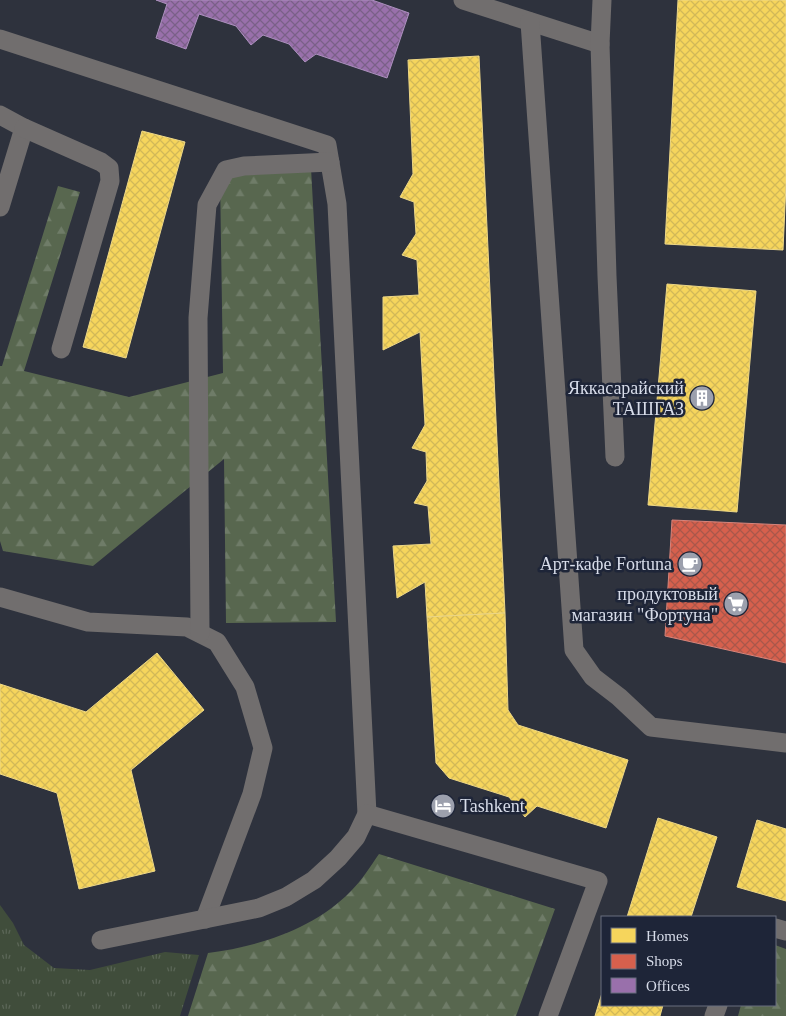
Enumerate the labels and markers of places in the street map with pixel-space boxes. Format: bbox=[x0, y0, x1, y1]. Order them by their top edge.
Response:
place label: Яккасарайский ТАШГАЗ bbox=[568, 378, 684, 419]
building icon: Яккасарайский ТАШГАЗ bbox=[689, 385, 715, 411]
cafe icon: Арт-кафе Fortuna bbox=[677, 551, 703, 577]
place label: Арт-кафе Fortuna bbox=[540, 554, 672, 574]
place label: продуктовый магазин "Фортуна" bbox=[572, 584, 718, 625]
supermarket icon: продуктовый магазин "Фортуна" bbox=[723, 591, 749, 617]
hotel icon: Tashkent bbox=[430, 793, 456, 819]
place label: Tashkent bbox=[460, 796, 525, 816]

